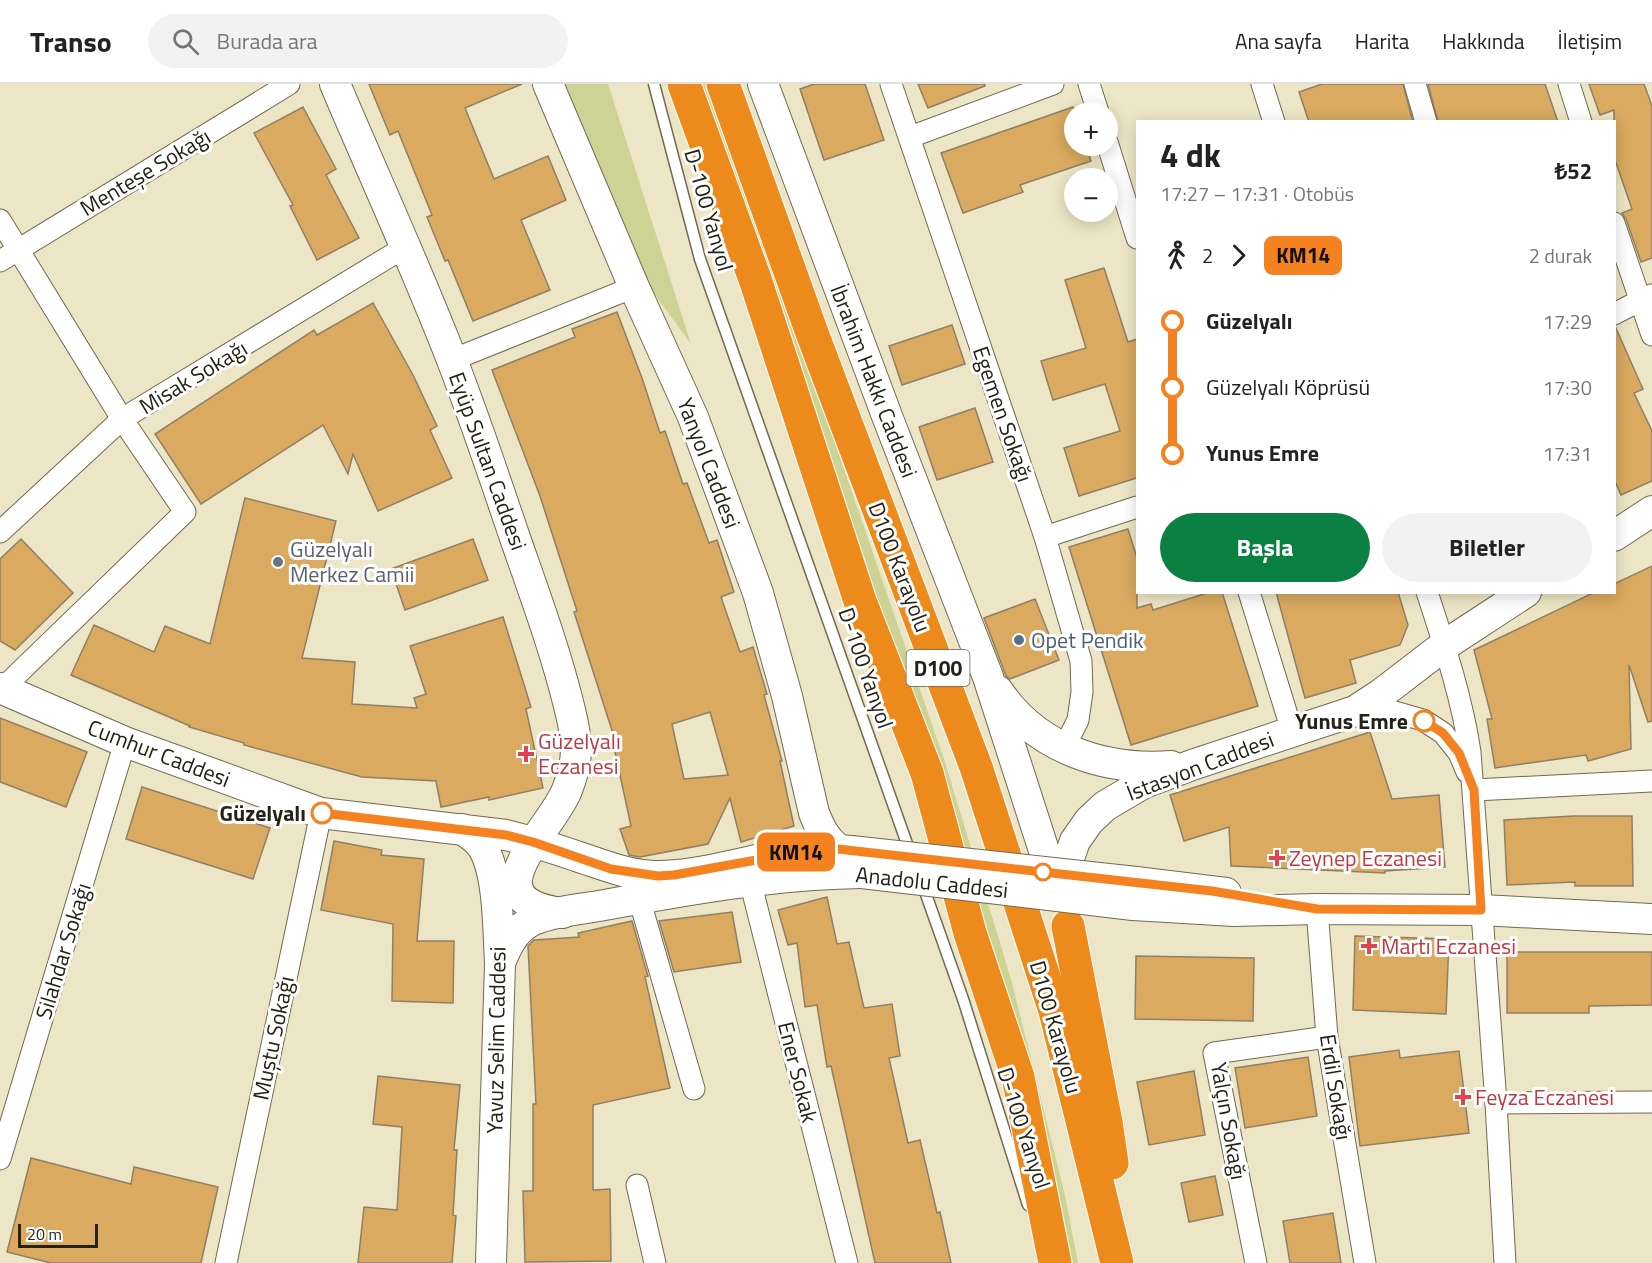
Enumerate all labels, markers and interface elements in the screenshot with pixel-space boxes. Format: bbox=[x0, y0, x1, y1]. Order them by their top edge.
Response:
search box bbox=[148, 14, 568, 68]
text: Transo bbox=[30, 20, 112, 63]
text: Burada ara bbox=[217, 24, 318, 58]
icon: search bbox=[169, 25, 202, 58]
text: Ana sayfa bbox=[1235, 25, 1322, 57]
text: Harita bbox=[1355, 25, 1409, 57]
text: Hakkında bbox=[1442, 25, 1525, 57]
text: İletişim bbox=[1558, 25, 1622, 57]
map controls bbox=[1064, 102, 1118, 222]
button: + bbox=[1064, 102, 1118, 156]
street label: Menteşe Sokağı bbox=[73, 119, 217, 225]
text: 4 dk bbox=[1160, 130, 1221, 180]
street label: D-100 Yanyol bbox=[675, 145, 743, 275]
text: ₺52 bbox=[1555, 154, 1592, 188]
button: − bbox=[1064, 168, 1118, 222]
text: 17:27 – 17:31 · Otobüs bbox=[1160, 178, 1354, 209]
icon: walk bbox=[1160, 239, 1193, 272]
icon: forward bbox=[1222, 239, 1255, 272]
text: KM14 bbox=[1276, 239, 1330, 271]
text: 2 bbox=[1202, 240, 1213, 271]
text: 2 durak bbox=[1529, 240, 1592, 271]
street label: İbrahim Hakkı Caddesi bbox=[821, 279, 927, 483]
text: Güzelyalı bbox=[1206, 304, 1292, 338]
text: 17:29 bbox=[1543, 306, 1592, 337]
street label: Misak Sokağı bbox=[132, 331, 254, 423]
street label: Egemen Sokağı bbox=[964, 342, 1042, 486]
street label: Eyüp Sultan Caddesi bbox=[440, 367, 536, 555]
text: Güzelyalı Köprüsü bbox=[1206, 370, 1370, 404]
text: 17:30 bbox=[1543, 372, 1592, 403]
street label: Yanyol Caddesi bbox=[668, 393, 750, 533]
text: Yunus Emre bbox=[1206, 436, 1319, 470]
text: 17:31 bbox=[1543, 438, 1592, 469]
street label: D100 Karayolu bbox=[860, 497, 940, 637]
button: Başla bbox=[1160, 513, 1370, 582]
button: Biletler bbox=[1382, 513, 1592, 582]
place label: Güzelyalı Merkez Camii bbox=[290, 532, 414, 591]
marker: Güzelyalı Merkez Camii bbox=[271, 555, 285, 569]
street label: D-100 Yanyol bbox=[829, 603, 903, 733]
place label: Opet Pendik bbox=[1031, 623, 1144, 657]
marker: Opet Pendik bbox=[1012, 633, 1026, 647]
road number: D100 bbox=[906, 650, 970, 686]
place label: Yunus Emre bbox=[1295, 704, 1408, 738]
street label: Cumhur Caddesi bbox=[83, 710, 235, 796]
marker: Yunus Emre bbox=[1413, 710, 1435, 732]
street label: İstasyon Caddesi bbox=[1121, 722, 1279, 810]
place label: Güzelyalı Eczanesi bbox=[538, 724, 621, 783]
marker: Güzelyalı Eczanesi bbox=[519, 747, 533, 761]
place label: Güzelyalı bbox=[220, 796, 306, 830]
marker: Güzelyalı bbox=[311, 802, 333, 824]
line badge: KM14 bbox=[754, 832, 838, 872]
text: KM14 bbox=[769, 836, 823, 868]
place label: Zeynep Eczanesi bbox=[1289, 841, 1442, 875]
marker: Zeynep Eczanesi bbox=[1270, 851, 1284, 865]
street label: Anadolu Caddesi bbox=[854, 857, 1010, 907]
unlabelled marker bbox=[1034, 863, 1052, 881]
street label: Silahdar Sokağı bbox=[26, 879, 100, 1023]
place label: Martı Eczanesi bbox=[1381, 929, 1516, 963]
marker: Martı Eczanesi bbox=[1362, 939, 1376, 953]
street label: Yavuz Selim Caddesi bbox=[477, 946, 515, 1134]
street label: D100 Karayolu bbox=[1021, 957, 1091, 1097]
street label: Muştu Sokağı bbox=[243, 973, 303, 1103]
street label: Ener Sokak bbox=[769, 1018, 827, 1127]
street label: Erdil Sokağı bbox=[1311, 1031, 1361, 1143]
street label: Yalçın Sokağı bbox=[1202, 1060, 1256, 1182]
street label: D-100 Yanyol bbox=[988, 1063, 1060, 1193]
place label: Feyza Eczanesi bbox=[1475, 1080, 1614, 1114]
marker: Feyza Eczanesi bbox=[1456, 1090, 1470, 1104]
scale bar bbox=[18, 1221, 98, 1248]
text: 20 m bbox=[27, 1222, 62, 1246]

